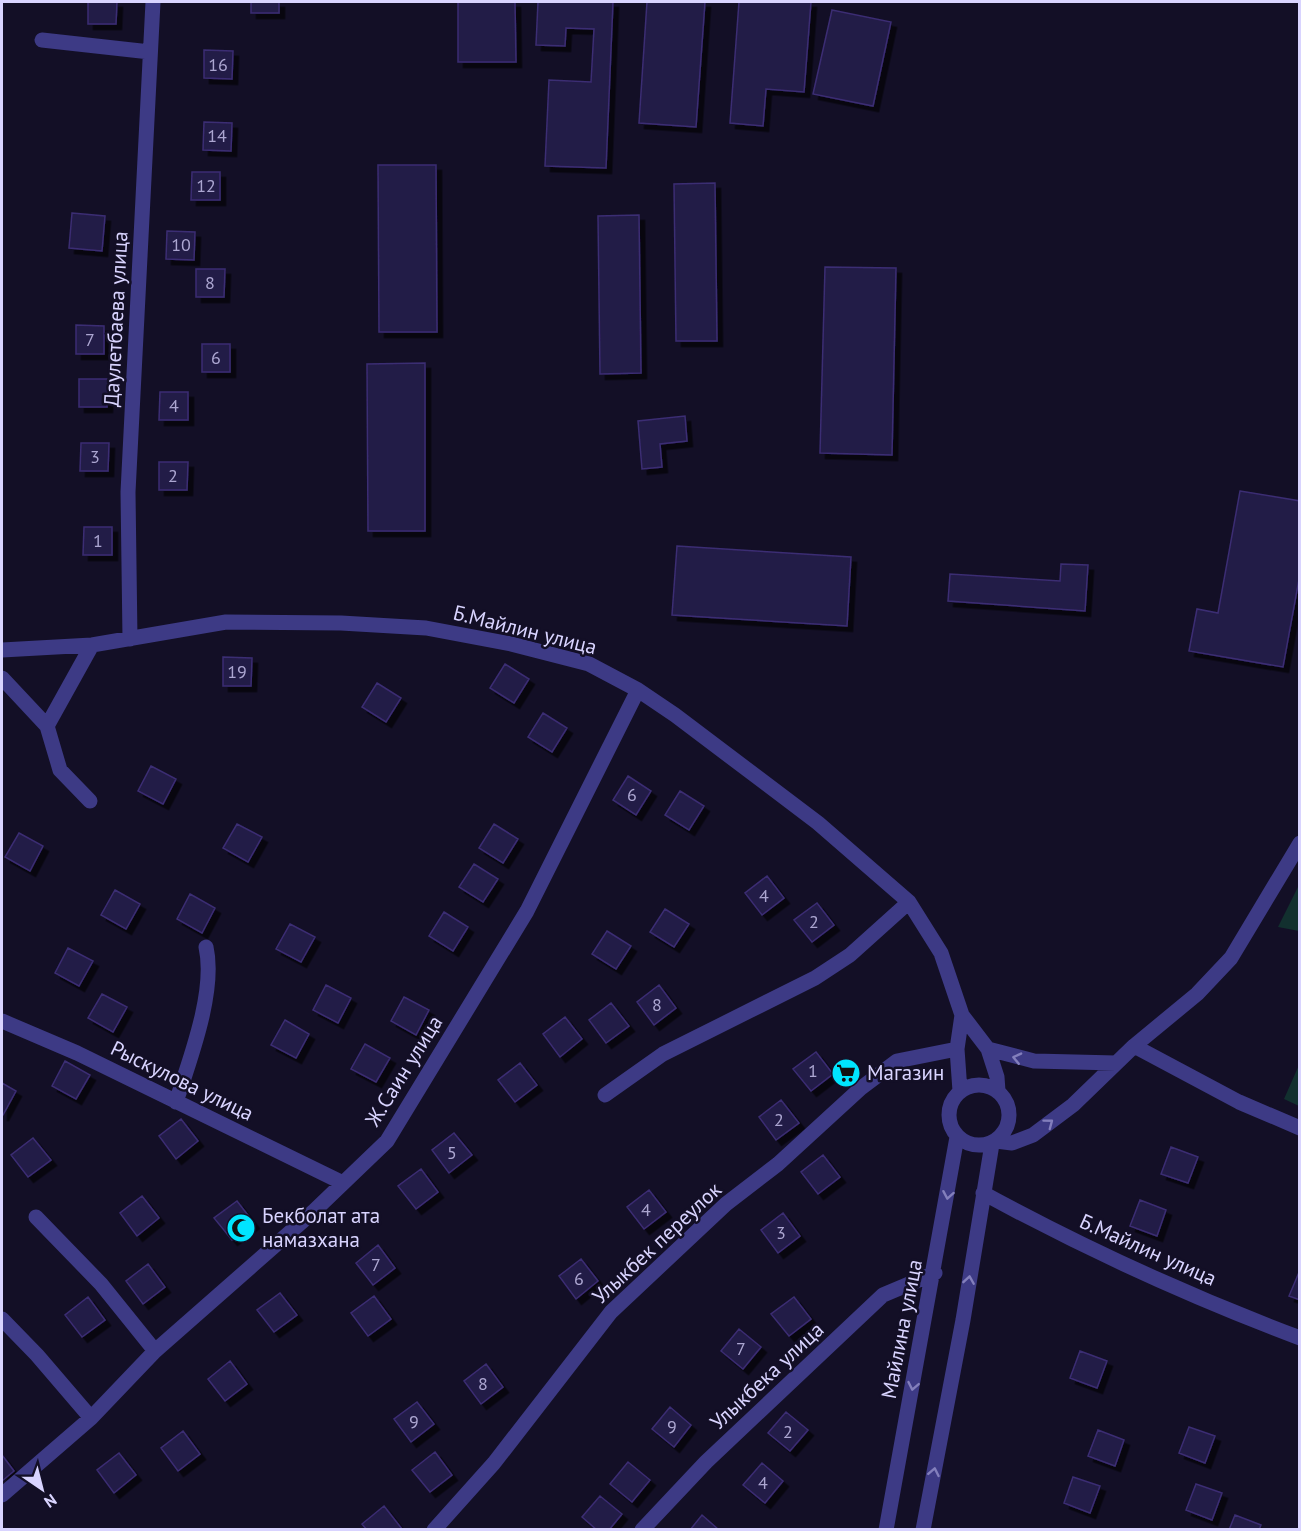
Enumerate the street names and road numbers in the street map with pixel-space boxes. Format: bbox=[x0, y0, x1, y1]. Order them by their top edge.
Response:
street label: Даулетбаева улица bbox=[97, 230, 134, 407]
street label: Б.Майлин улица bbox=[451, 599, 600, 660]
street label: Ж.Саин улица bbox=[358, 1010, 448, 1132]
street label: Рыскулова улица bbox=[106, 1034, 258, 1127]
street label: Улыкбек переулок bbox=[586, 1176, 727, 1309]
street label: Б.Майлин улица bbox=[1076, 1207, 1221, 1292]
street label: Майлина улица bbox=[875, 1257, 928, 1401]
street label: Улыкбека улица bbox=[704, 1316, 829, 1435]

